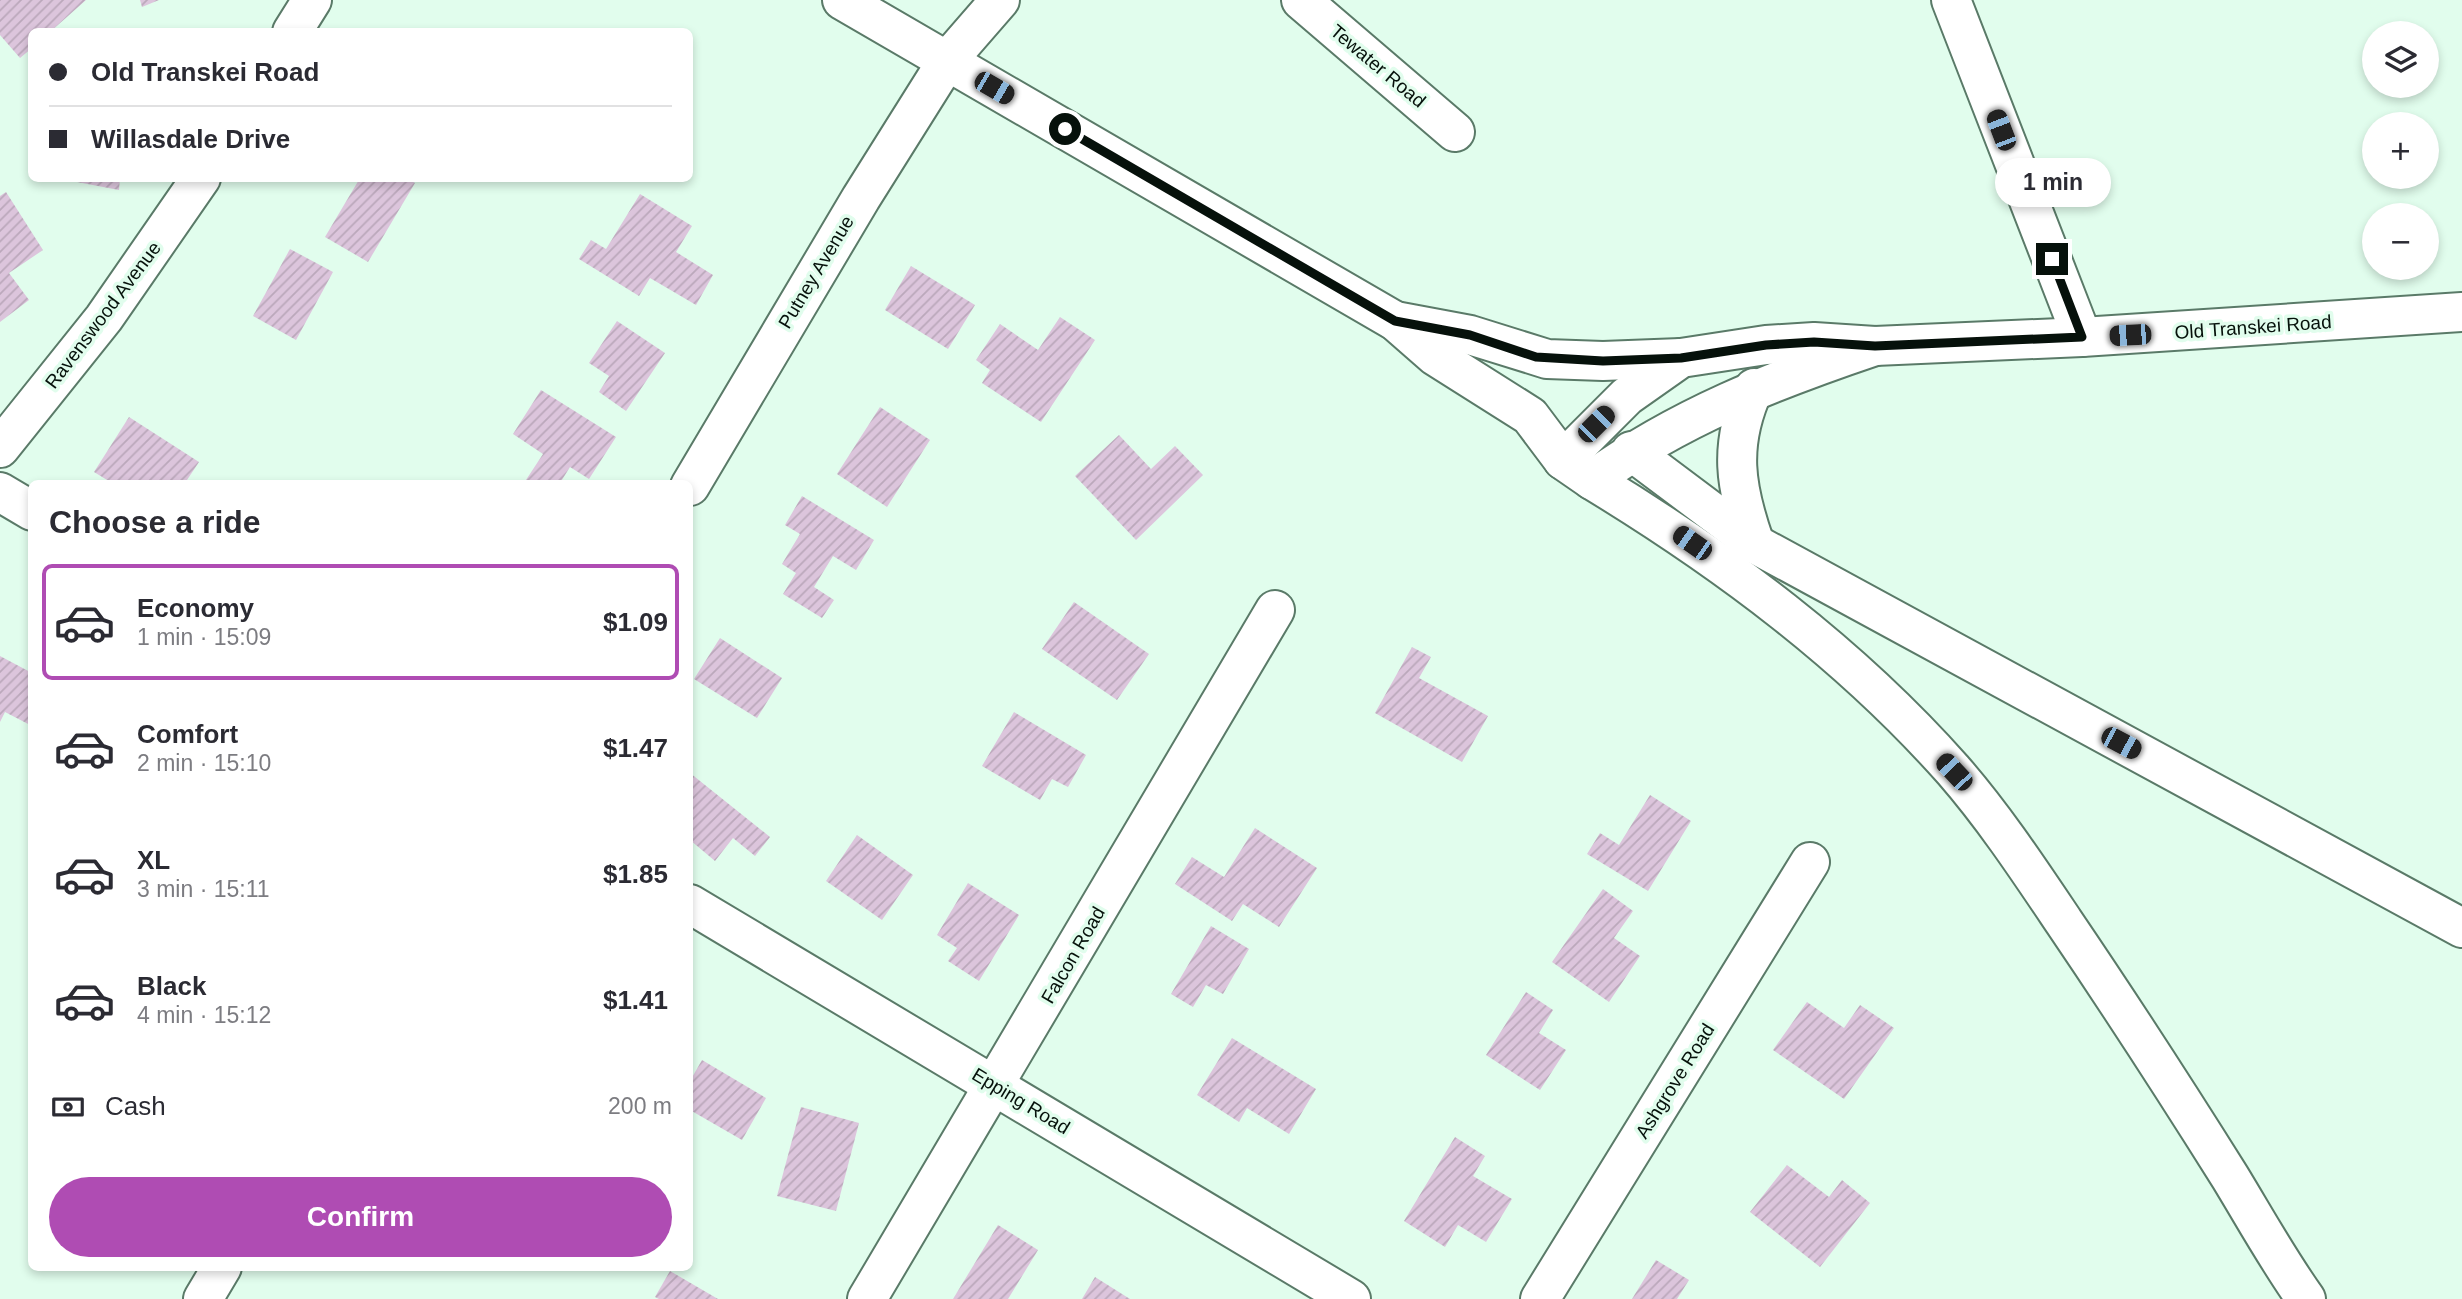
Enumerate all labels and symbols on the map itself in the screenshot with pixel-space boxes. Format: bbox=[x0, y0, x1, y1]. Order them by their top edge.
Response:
street label: Tewater Road bbox=[1326, 20, 1430, 112]
car bbox=[971, 68, 1018, 108]
car bbox=[1984, 107, 2019, 153]
route start bbox=[1049, 113, 1081, 145]
callout: 1 min bbox=[1994, 158, 2110, 206]
street label: Putney Avenue bbox=[774, 212, 858, 332]
street label: Ravenswood Avenue bbox=[41, 238, 165, 392]
route end bbox=[2036, 243, 2068, 275]
street label: Old Transkei Road bbox=[2174, 311, 2332, 343]
car bbox=[2109, 323, 2152, 347]
car bbox=[1574, 402, 1619, 446]
car bbox=[1669, 522, 1716, 564]
car bbox=[2098, 724, 2145, 762]
car bbox=[1932, 749, 1977, 795]
street label: Falcon Road bbox=[1037, 903, 1109, 1007]
street label: Ashgrove Road bbox=[1631, 1020, 1719, 1142]
street label: Epping Road bbox=[969, 1064, 1073, 1138]

